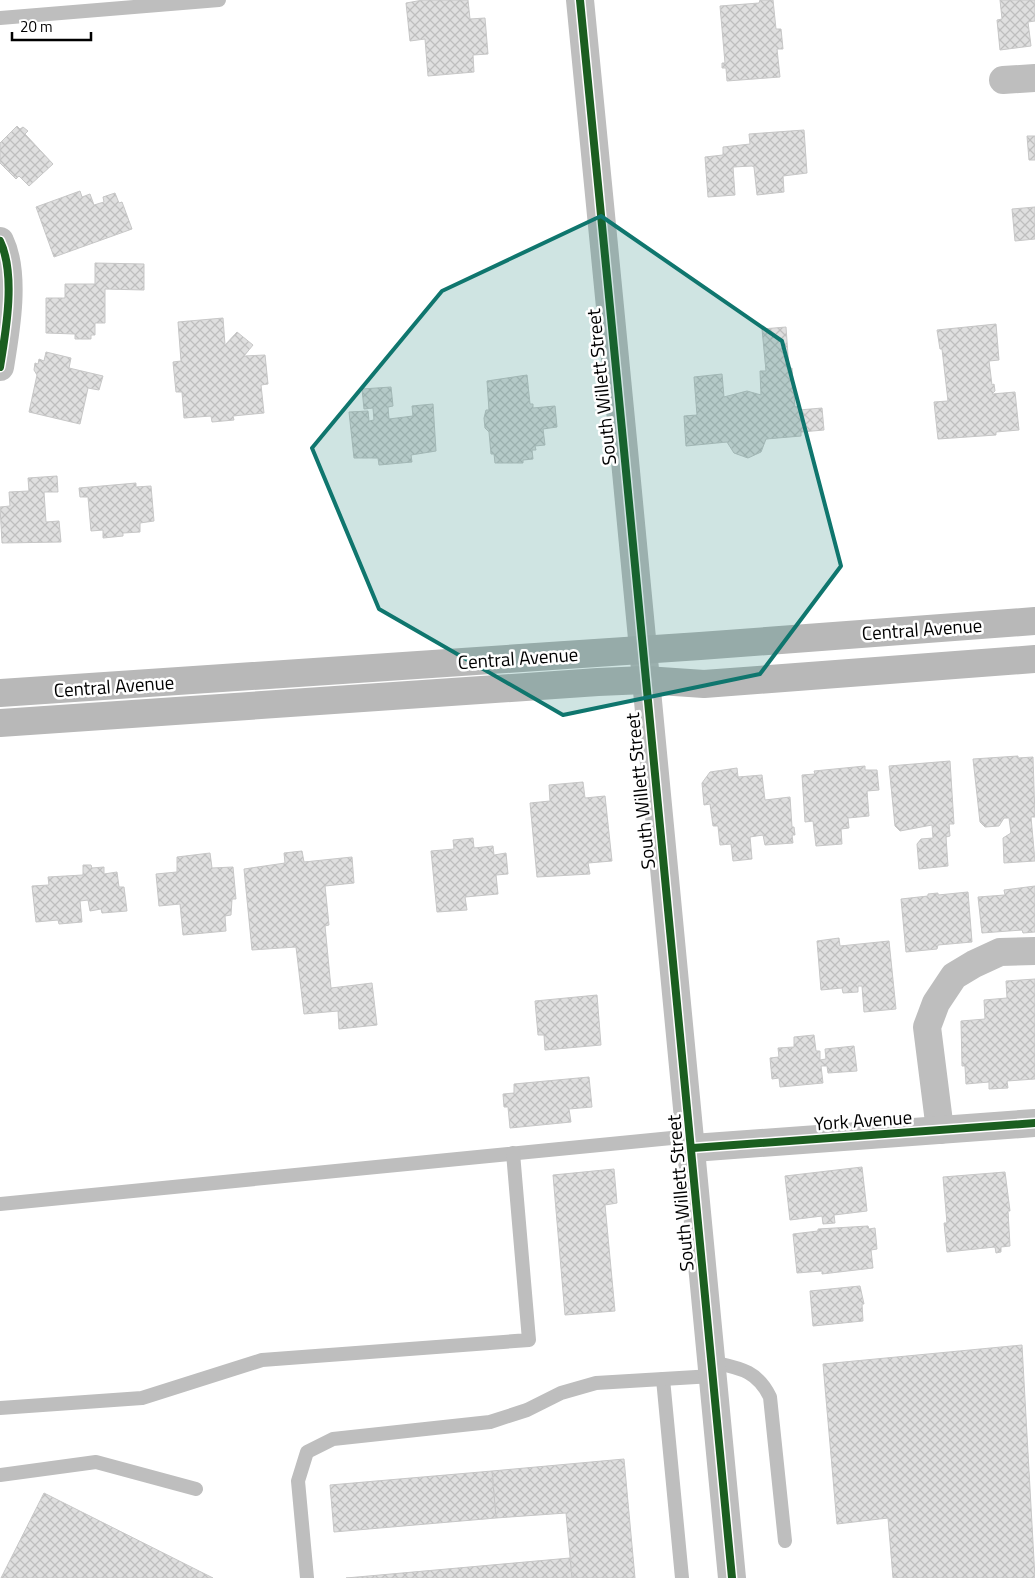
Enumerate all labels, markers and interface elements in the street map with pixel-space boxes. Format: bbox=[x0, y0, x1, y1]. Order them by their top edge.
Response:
scale bar bbox=[12, 10, 91, 42]
text: 20 m bbox=[20, 15, 53, 38]
street label: South Willett Street bbox=[578, 307, 623, 467]
street label: Central Avenue bbox=[861, 610, 983, 647]
street label: Central Avenue bbox=[457, 639, 579, 676]
street label: Central Avenue bbox=[53, 667, 175, 704]
street label: South Willett Street bbox=[617, 711, 662, 871]
street label: York Avenue bbox=[813, 1102, 913, 1137]
street label: South Willett Street bbox=[658, 1113, 701, 1273]

